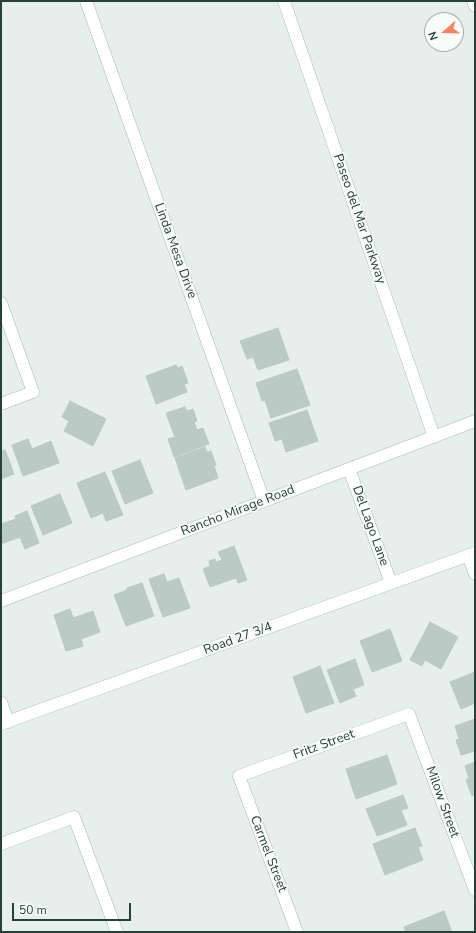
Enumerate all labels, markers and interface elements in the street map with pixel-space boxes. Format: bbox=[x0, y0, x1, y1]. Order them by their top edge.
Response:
north arrow bbox=[424, 12, 464, 52]
text: N bbox=[425, 30, 442, 42]
street label: Paseo del Mar Parkway bbox=[329, 152, 389, 286]
street label: Linda Mesa Drive bbox=[150, 201, 200, 301]
street label: Rancho Mirage Road bbox=[179, 482, 297, 540]
street label: Del Lago Lane bbox=[348, 484, 392, 568]
street label: Road 27 3/4 bbox=[202, 619, 274, 659]
street label: Fritz Street bbox=[291, 727, 357, 763]
street label: Milow Street bbox=[422, 764, 462, 840]
street label: Carmel Street bbox=[246, 813, 290, 895]
scale bar bbox=[14, 895, 133, 921]
text: 50 m bbox=[19, 902, 47, 918]

